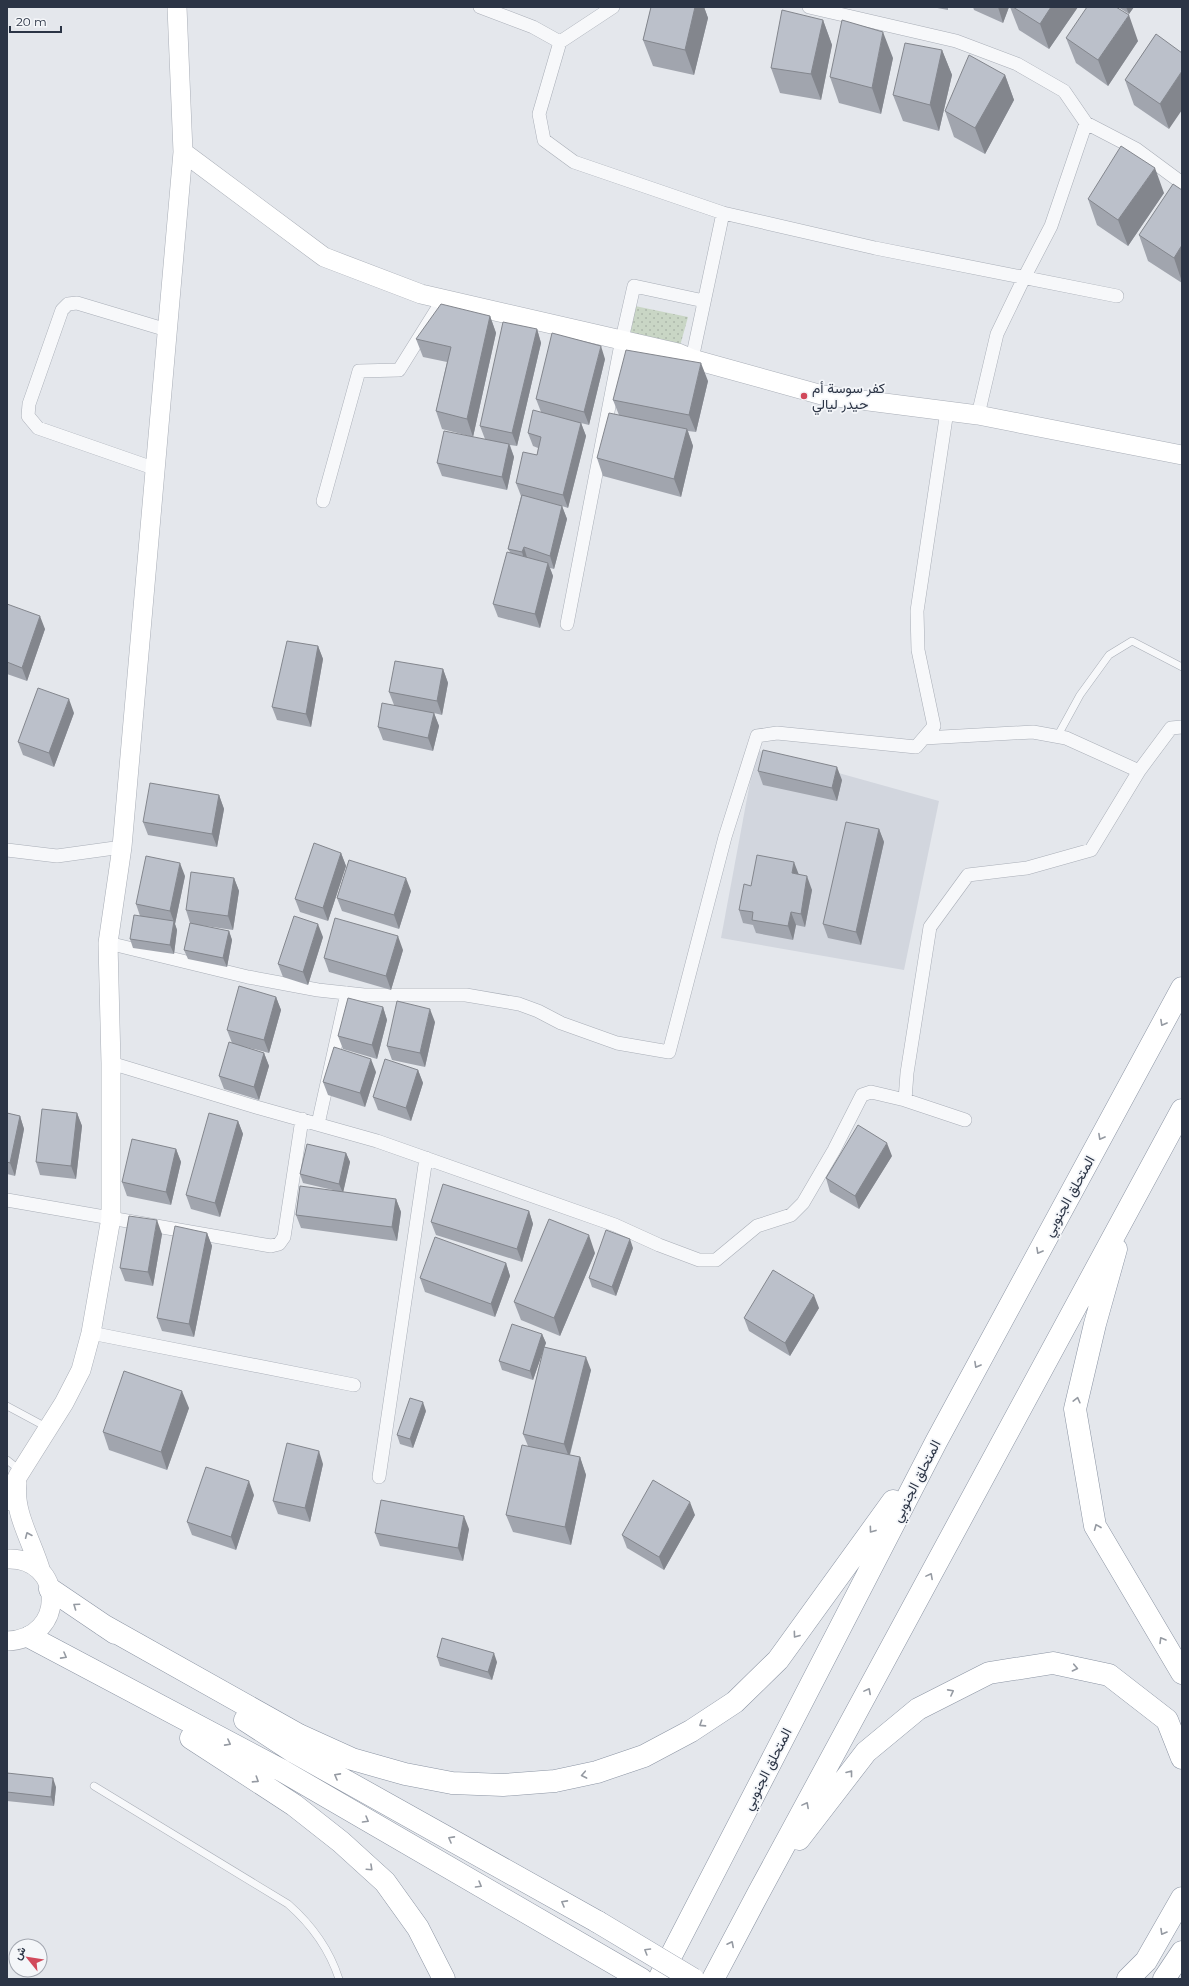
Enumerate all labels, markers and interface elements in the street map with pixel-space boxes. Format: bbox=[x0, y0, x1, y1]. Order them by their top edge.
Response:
scale bar bbox=[10, 8, 61, 34]
text: 20 m bbox=[16, 14, 47, 29]
place label: كفر سوسة أم حيدر ليالي bbox=[812, 379, 885, 416]
marker: كفر سوسة أم حيدر ليالي bbox=[799, 391, 809, 401]
one-way arrow bbox=[1161, 1019, 1168, 1026]
one-way arrow bbox=[1099, 1133, 1106, 1140]
street label: المتحلق الجنوبي bbox=[1039, 1152, 1101, 1241]
one-way arrow bbox=[1037, 1247, 1044, 1254]
one-way arrow bbox=[975, 1361, 982, 1369]
one-way arrow bbox=[1072, 1397, 1080, 1403]
street label: المتحلق الجنوبي bbox=[888, 1437, 947, 1527]
one-way arrow bbox=[1094, 1524, 1102, 1532]
one-way arrow bbox=[869, 1526, 877, 1533]
one-way arrow bbox=[25, 1531, 33, 1538]
one-way arrow bbox=[925, 1573, 932, 1580]
one-way arrow bbox=[73, 1603, 80, 1611]
one-way arrow bbox=[794, 1631, 801, 1638]
one-way arrow bbox=[1160, 1636, 1167, 1644]
one-way arrow bbox=[60, 1651, 67, 1658]
one-way arrow bbox=[1072, 1663, 1078, 1671]
one-way arrow bbox=[863, 1687, 870, 1695]
one-way arrow bbox=[947, 1690, 954, 1697]
one-way arrow bbox=[699, 1719, 706, 1727]
street label: المتحلق الجنوبي bbox=[739, 1725, 798, 1815]
one-way arrow bbox=[224, 1738, 232, 1746]
one-way arrow bbox=[581, 1770, 587, 1779]
one-way arrow bbox=[846, 1770, 853, 1777]
one-way arrow bbox=[334, 1773, 341, 1781]
one-way arrow bbox=[252, 1775, 259, 1783]
one-way arrow bbox=[801, 1802, 808, 1809]
one-way arrow bbox=[362, 1815, 369, 1822]
one-way arrow bbox=[448, 1837, 455, 1844]
one-way arrow bbox=[365, 1864, 373, 1871]
one-way arrow bbox=[475, 1880, 482, 1887]
one-way arrow bbox=[561, 1900, 568, 1907]
one-way arrow bbox=[1160, 1928, 1167, 1935]
north arrow bbox=[8, 1938, 48, 1978]
one-way arrow bbox=[727, 1941, 734, 1949]
text: ش bbox=[10, 1944, 29, 1962]
one-way arrow bbox=[644, 1949, 651, 1956]

